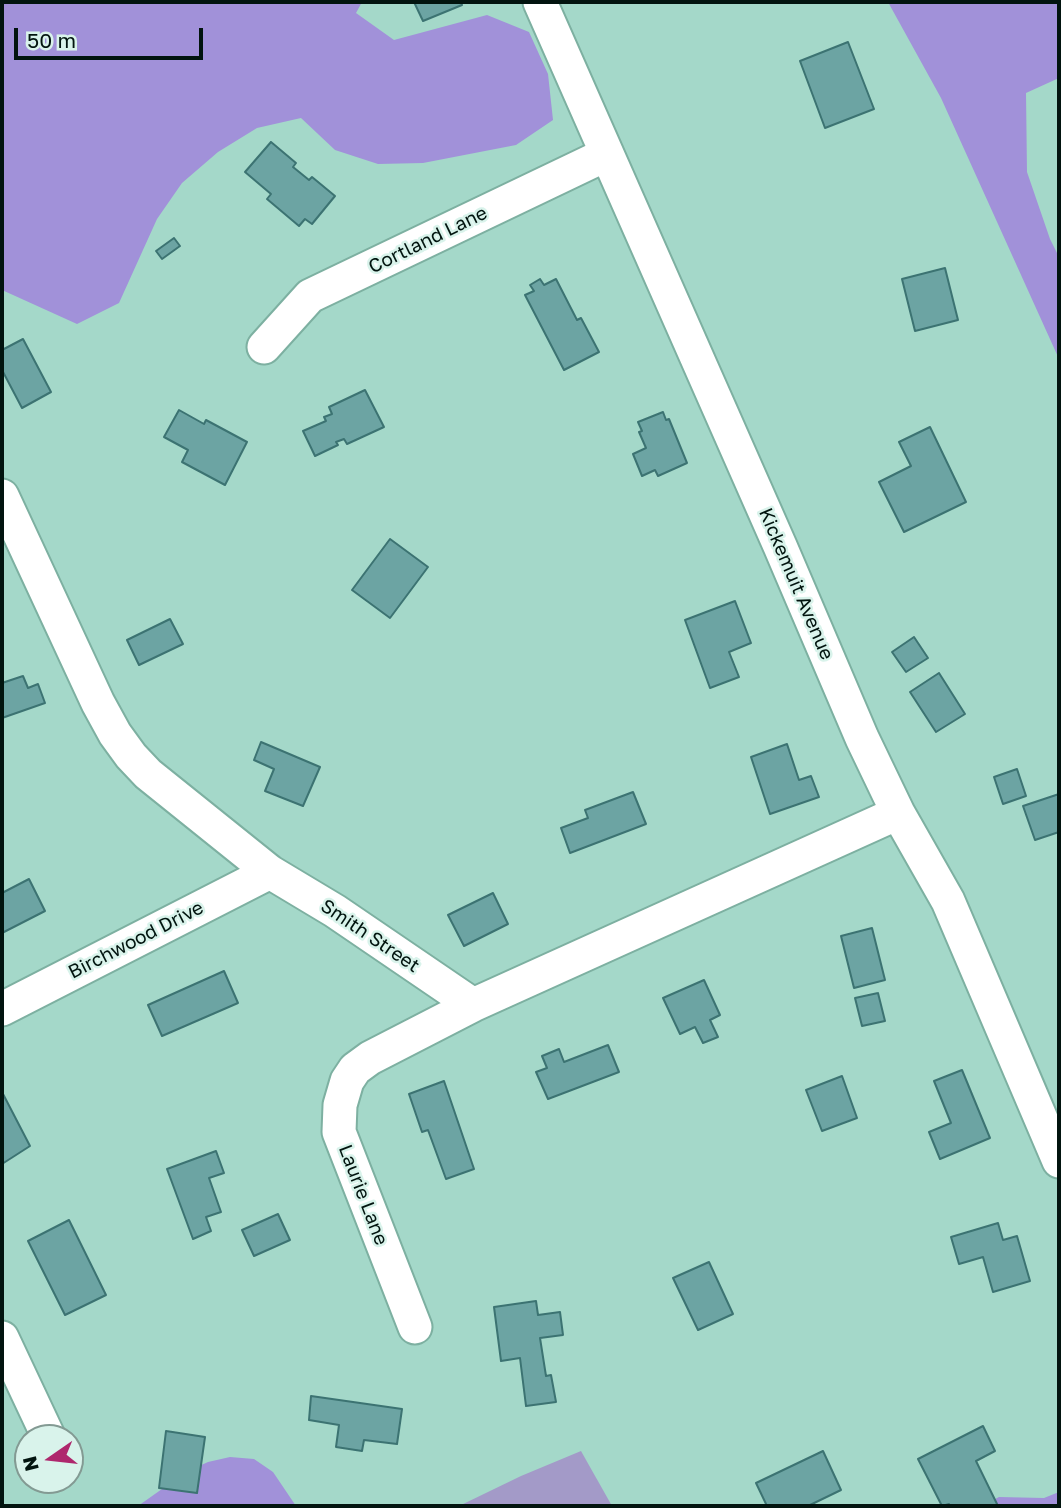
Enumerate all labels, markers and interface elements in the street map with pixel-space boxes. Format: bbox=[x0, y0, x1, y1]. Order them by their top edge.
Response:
scale bar bbox=[18, 14, 206, 58]
text: 50 m bbox=[27, 27, 76, 53]
street label: Cortland Lane bbox=[365, 201, 491, 279]
street label: Kickemuit Avenue bbox=[754, 505, 838, 663]
street label: Smith Street bbox=[316, 895, 424, 977]
street label: Birchwood Drive bbox=[65, 896, 207, 984]
street label: Laurie Lane bbox=[333, 1141, 393, 1249]
north arrow bbox=[14, 1424, 84, 1494]
text: N bbox=[17, 1454, 43, 1474]

